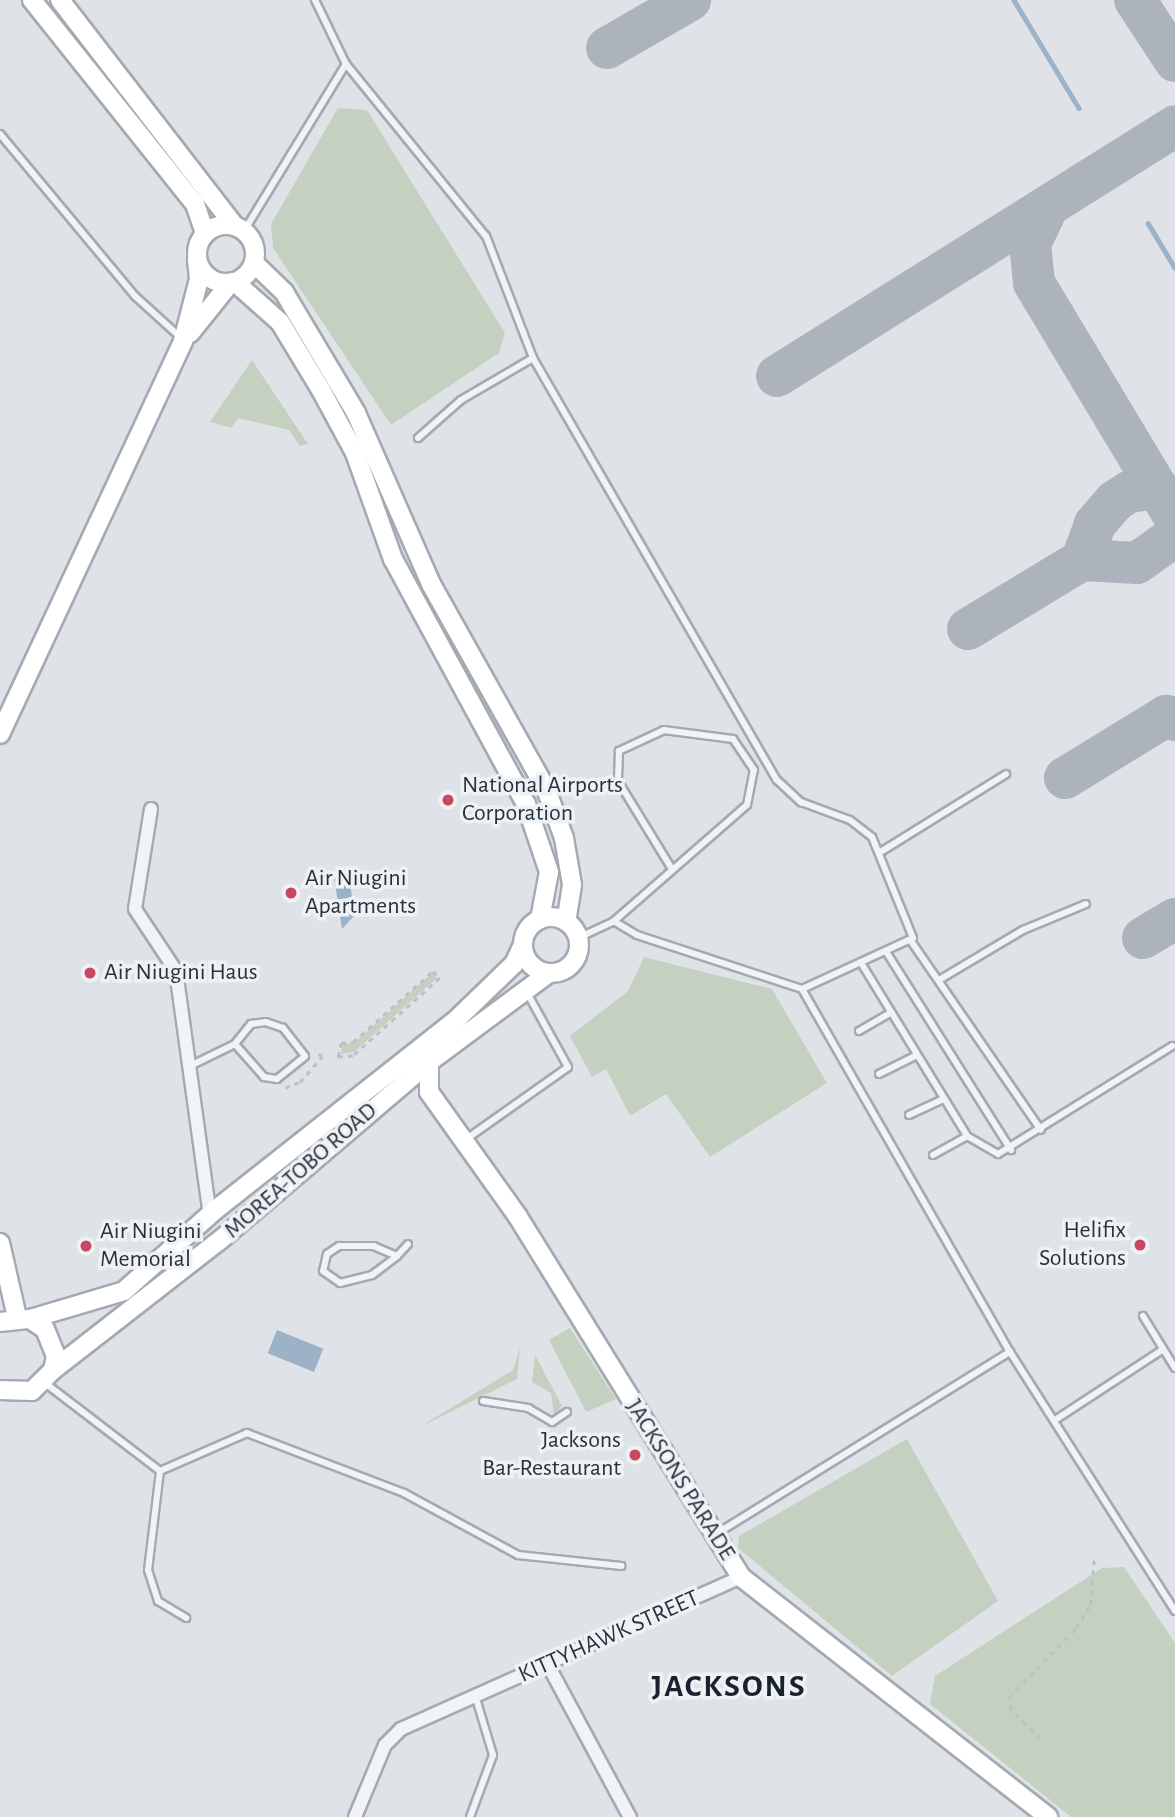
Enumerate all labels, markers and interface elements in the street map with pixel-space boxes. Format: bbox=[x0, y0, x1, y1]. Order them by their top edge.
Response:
place label: National Airports Corporation bbox=[462, 772, 623, 828]
marker: National Airports Corporation bbox=[440, 792, 456, 808]
place label: Air Niugini Apartments bbox=[305, 865, 416, 921]
marker: Air Niugini Apartments bbox=[283, 885, 299, 901]
place label: Air Niugini Haus bbox=[104, 959, 258, 987]
marker: Air Niugini Haus bbox=[82, 965, 98, 981]
street label: MOREA-TOBO ROAD bbox=[219, 1097, 383, 1245]
place label: Helifix Solutions bbox=[1039, 1217, 1126, 1273]
place label: Air Niugini Memorial bbox=[100, 1218, 202, 1274]
marker: Helifix Solutions bbox=[1132, 1237, 1148, 1253]
marker: Air Niugini Memorial bbox=[78, 1238, 94, 1254]
street label: JACKSONS PARADE bbox=[619, 1394, 741, 1566]
place label: Jacksons Bar-Restaurant bbox=[482, 1427, 621, 1483]
marker: Jacksons Bar-Restaurant bbox=[627, 1447, 643, 1463]
street label: KITTYHAWK STREET bbox=[514, 1584, 704, 1690]
district label: JACKSONS bbox=[652, 1667, 806, 1705]

